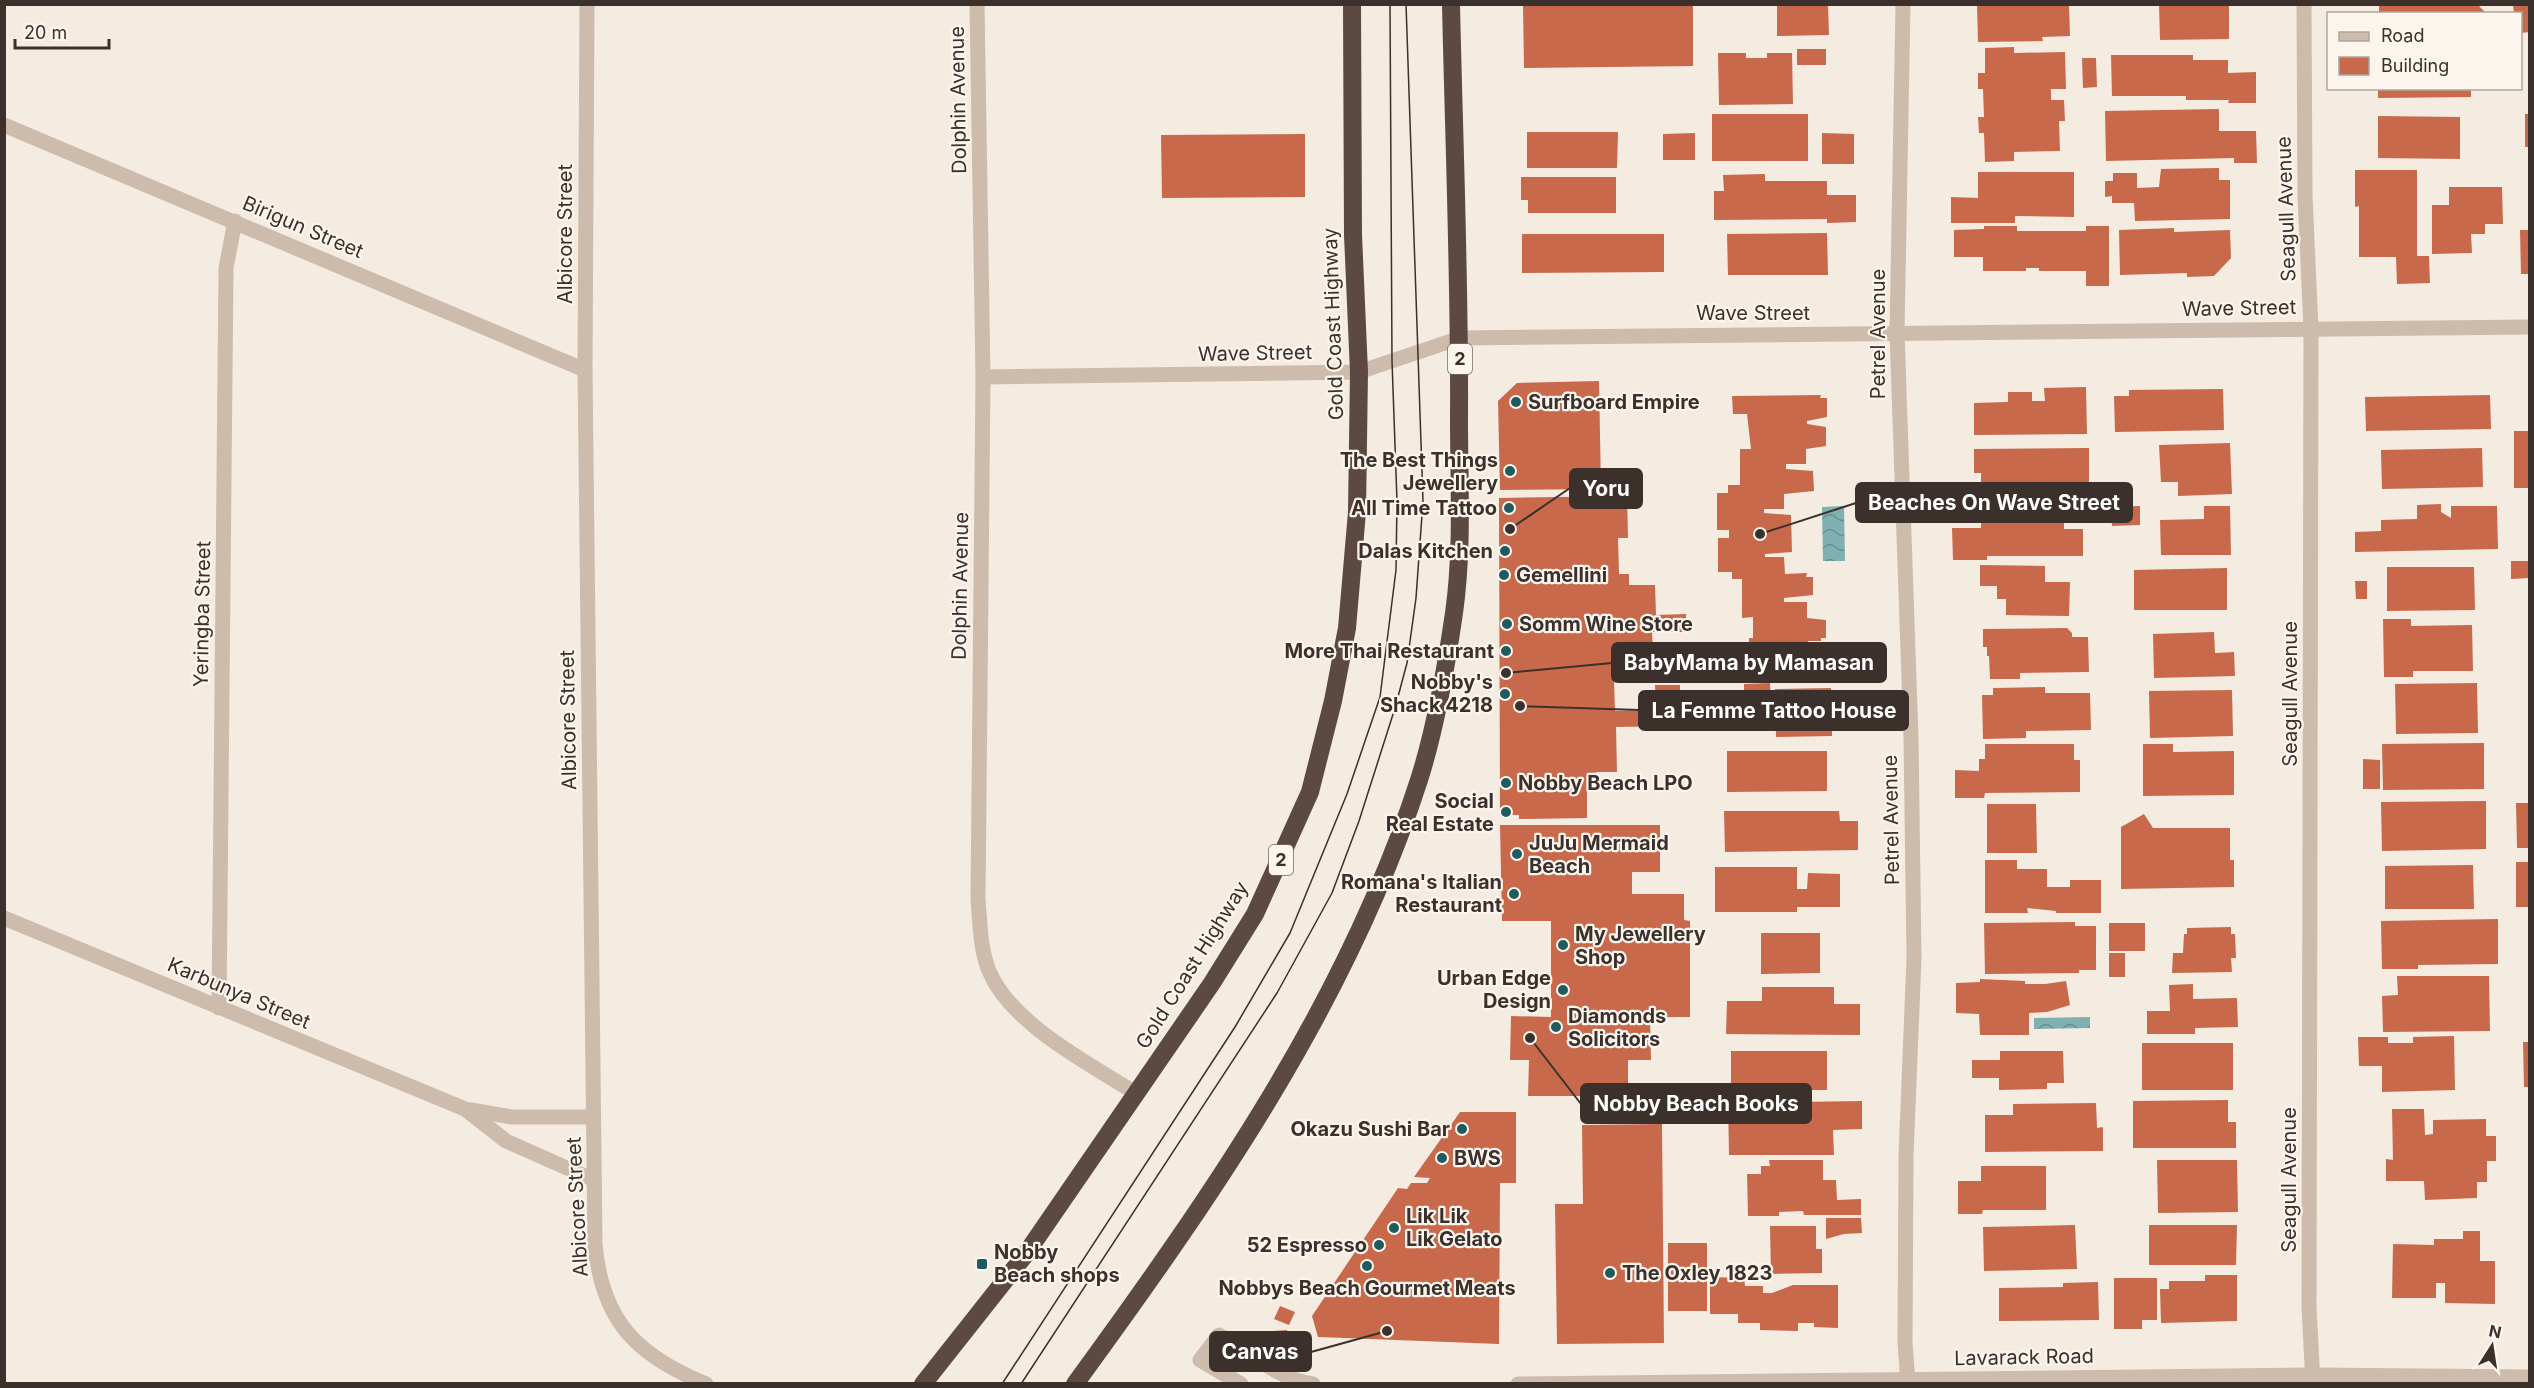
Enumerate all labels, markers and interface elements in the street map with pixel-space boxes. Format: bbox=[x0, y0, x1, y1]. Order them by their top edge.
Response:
scale bar bbox=[15, 12, 110, 50]
legend bbox=[2327, 12, 2522, 90]
text: 20 m bbox=[24, 22, 67, 43]
text: Road bbox=[2381, 25, 2424, 46]
street label: Dolphin Avenue bbox=[945, 26, 971, 174]
text: Building bbox=[2381, 55, 2449, 76]
street label: Seagull Avenue bbox=[2271, 136, 2301, 282]
street label: Albicore Street bbox=[553, 164, 577, 304]
street label: Birigun Street bbox=[239, 191, 367, 263]
street label: Gold Coast Highway bbox=[1318, 227, 1348, 421]
street label: Petrel Avenue bbox=[1866, 269, 1890, 399]
street label: Wave Street bbox=[2182, 295, 2297, 321]
street label: Wave Street bbox=[1696, 301, 1811, 325]
street label: Wave Street bbox=[1198, 340, 1313, 366]
road number: 2 bbox=[1448, 344, 1472, 374]
place label: Surfboard Empire bbox=[1528, 390, 1700, 414]
marker: Surfboard Empire bbox=[1509, 395, 1523, 409]
place label: The Best Things Jewellery bbox=[1340, 448, 1498, 495]
marker: The Best Things Jewellery bbox=[1503, 464, 1517, 478]
callout: Yoru bbox=[1570, 469, 1642, 508]
text: Yoru bbox=[1582, 476, 1630, 501]
callout: Beaches On Wave Street bbox=[1856, 483, 2132, 522]
text: Beaches On Wave Street bbox=[1868, 490, 2120, 515]
place label: All Time Tattoo bbox=[1351, 496, 1497, 520]
marker: All Time Tattoo bbox=[1502, 501, 1516, 515]
street label: Dolphin Avenue bbox=[947, 512, 973, 660]
place label: Dalas Kitchen bbox=[1358, 539, 1493, 563]
street label: Yeringba Street bbox=[189, 540, 215, 687]
marker: Dalas Kitchen bbox=[1498, 544, 1512, 558]
place label: Gemellini bbox=[1516, 563, 1607, 587]
marker: Gemellini bbox=[1497, 568, 1511, 582]
place label: Somm Wine Store bbox=[1519, 612, 1693, 636]
marker: Somm Wine Store bbox=[1500, 617, 1514, 631]
street label: Seagull Avenue bbox=[2278, 621, 2302, 767]
place label: More Thai Restaurant bbox=[1284, 639, 1494, 663]
callout: BabyMama by Mamasan bbox=[1612, 643, 1886, 682]
marker: More Thai Restaurant bbox=[1499, 644, 1513, 658]
street label: Albicore Street bbox=[555, 649, 581, 790]
text: BabyMama by Mamasan bbox=[1624, 650, 1874, 675]
place label: Nobby's Shack 4218 bbox=[1380, 670, 1493, 717]
marker: Nobby's Shack 4218 bbox=[1498, 687, 1512, 701]
callout: La Femme Tattoo House bbox=[1639, 691, 1908, 730]
text: La Femme Tattoo House bbox=[1652, 698, 1896, 723]
street label: Petrel Avenue bbox=[1878, 755, 1904, 885]
place label: Nobby Beach LPO bbox=[1518, 771, 1693, 795]
marker: Nobby Beach LPO bbox=[1499, 776, 1513, 790]
place label: Social Real Estate bbox=[1386, 789, 1494, 836]
marker: Social Real Estate bbox=[1499, 805, 1513, 819]
place label: JuJu Mermaid Beach bbox=[1529, 831, 1669, 878]
road number: 2 bbox=[1269, 845, 1293, 875]
marker: JuJu Mermaid Beach bbox=[1510, 847, 1524, 861]
place label: Romana's Italian Restaurant bbox=[1341, 870, 1502, 917]
street label: Gold Coast Highway bbox=[1131, 877, 1253, 1053]
marker: Romana's Italian Restaurant bbox=[1507, 887, 1521, 901]
place label: My Jewellery Shop bbox=[1575, 922, 1706, 969]
marker: My Jewellery Shop bbox=[1556, 938, 1570, 952]
street label: Karbunya Street bbox=[164, 952, 314, 1034]
place label: Urban Edge Design bbox=[1437, 966, 1551, 1013]
marker: Urban Edge Design bbox=[1556, 983, 1570, 997]
place label: Diamonds Solicitors bbox=[1568, 1004, 1666, 1051]
marker: Diamonds Solicitors bbox=[1549, 1020, 1563, 1034]
callout: Nobby Beach Books bbox=[1581, 1084, 1811, 1123]
text: Nobby Beach Books bbox=[1593, 1091, 1799, 1116]
street label: Seagull Avenue bbox=[2277, 1107, 2301, 1253]
place label: Okazu Sushi Bar bbox=[1290, 1117, 1450, 1141]
marker: Okazu Sushi Bar bbox=[1455, 1122, 1469, 1136]
street label: Albicore Street bbox=[561, 1136, 593, 1278]
place label: BWS bbox=[1454, 1146, 1501, 1170]
marker: BWS bbox=[1435, 1151, 1449, 1165]
place label: Lik Lik Lik Gelato bbox=[1406, 1204, 1502, 1251]
marker: Lik Lik Lik Gelato bbox=[1387, 1221, 1401, 1235]
place label: 52 Espresso bbox=[1247, 1233, 1367, 1257]
marker: 52 Espresso bbox=[1372, 1238, 1386, 1252]
place label: Nobby Beach shops bbox=[994, 1240, 1120, 1287]
marker: Nobby Beach shops bbox=[975, 1257, 989, 1271]
marker: Nobbys Beach Gourmet Meats bbox=[1360, 1259, 1374, 1273]
place label: The Oxley 1823 bbox=[1622, 1261, 1772, 1285]
marker: The Oxley 1823 bbox=[1603, 1266, 1617, 1280]
place label: Nobbys Beach Gourmet Meats bbox=[1218, 1276, 1516, 1300]
north arrow bbox=[2462, 1316, 2522, 1376]
text: N bbox=[2487, 1320, 2503, 1342]
callout: Canvas bbox=[1210, 1332, 1311, 1371]
text: Canvas bbox=[1222, 1339, 1298, 1364]
street label: Lavarack Road bbox=[1954, 1344, 2094, 1370]

